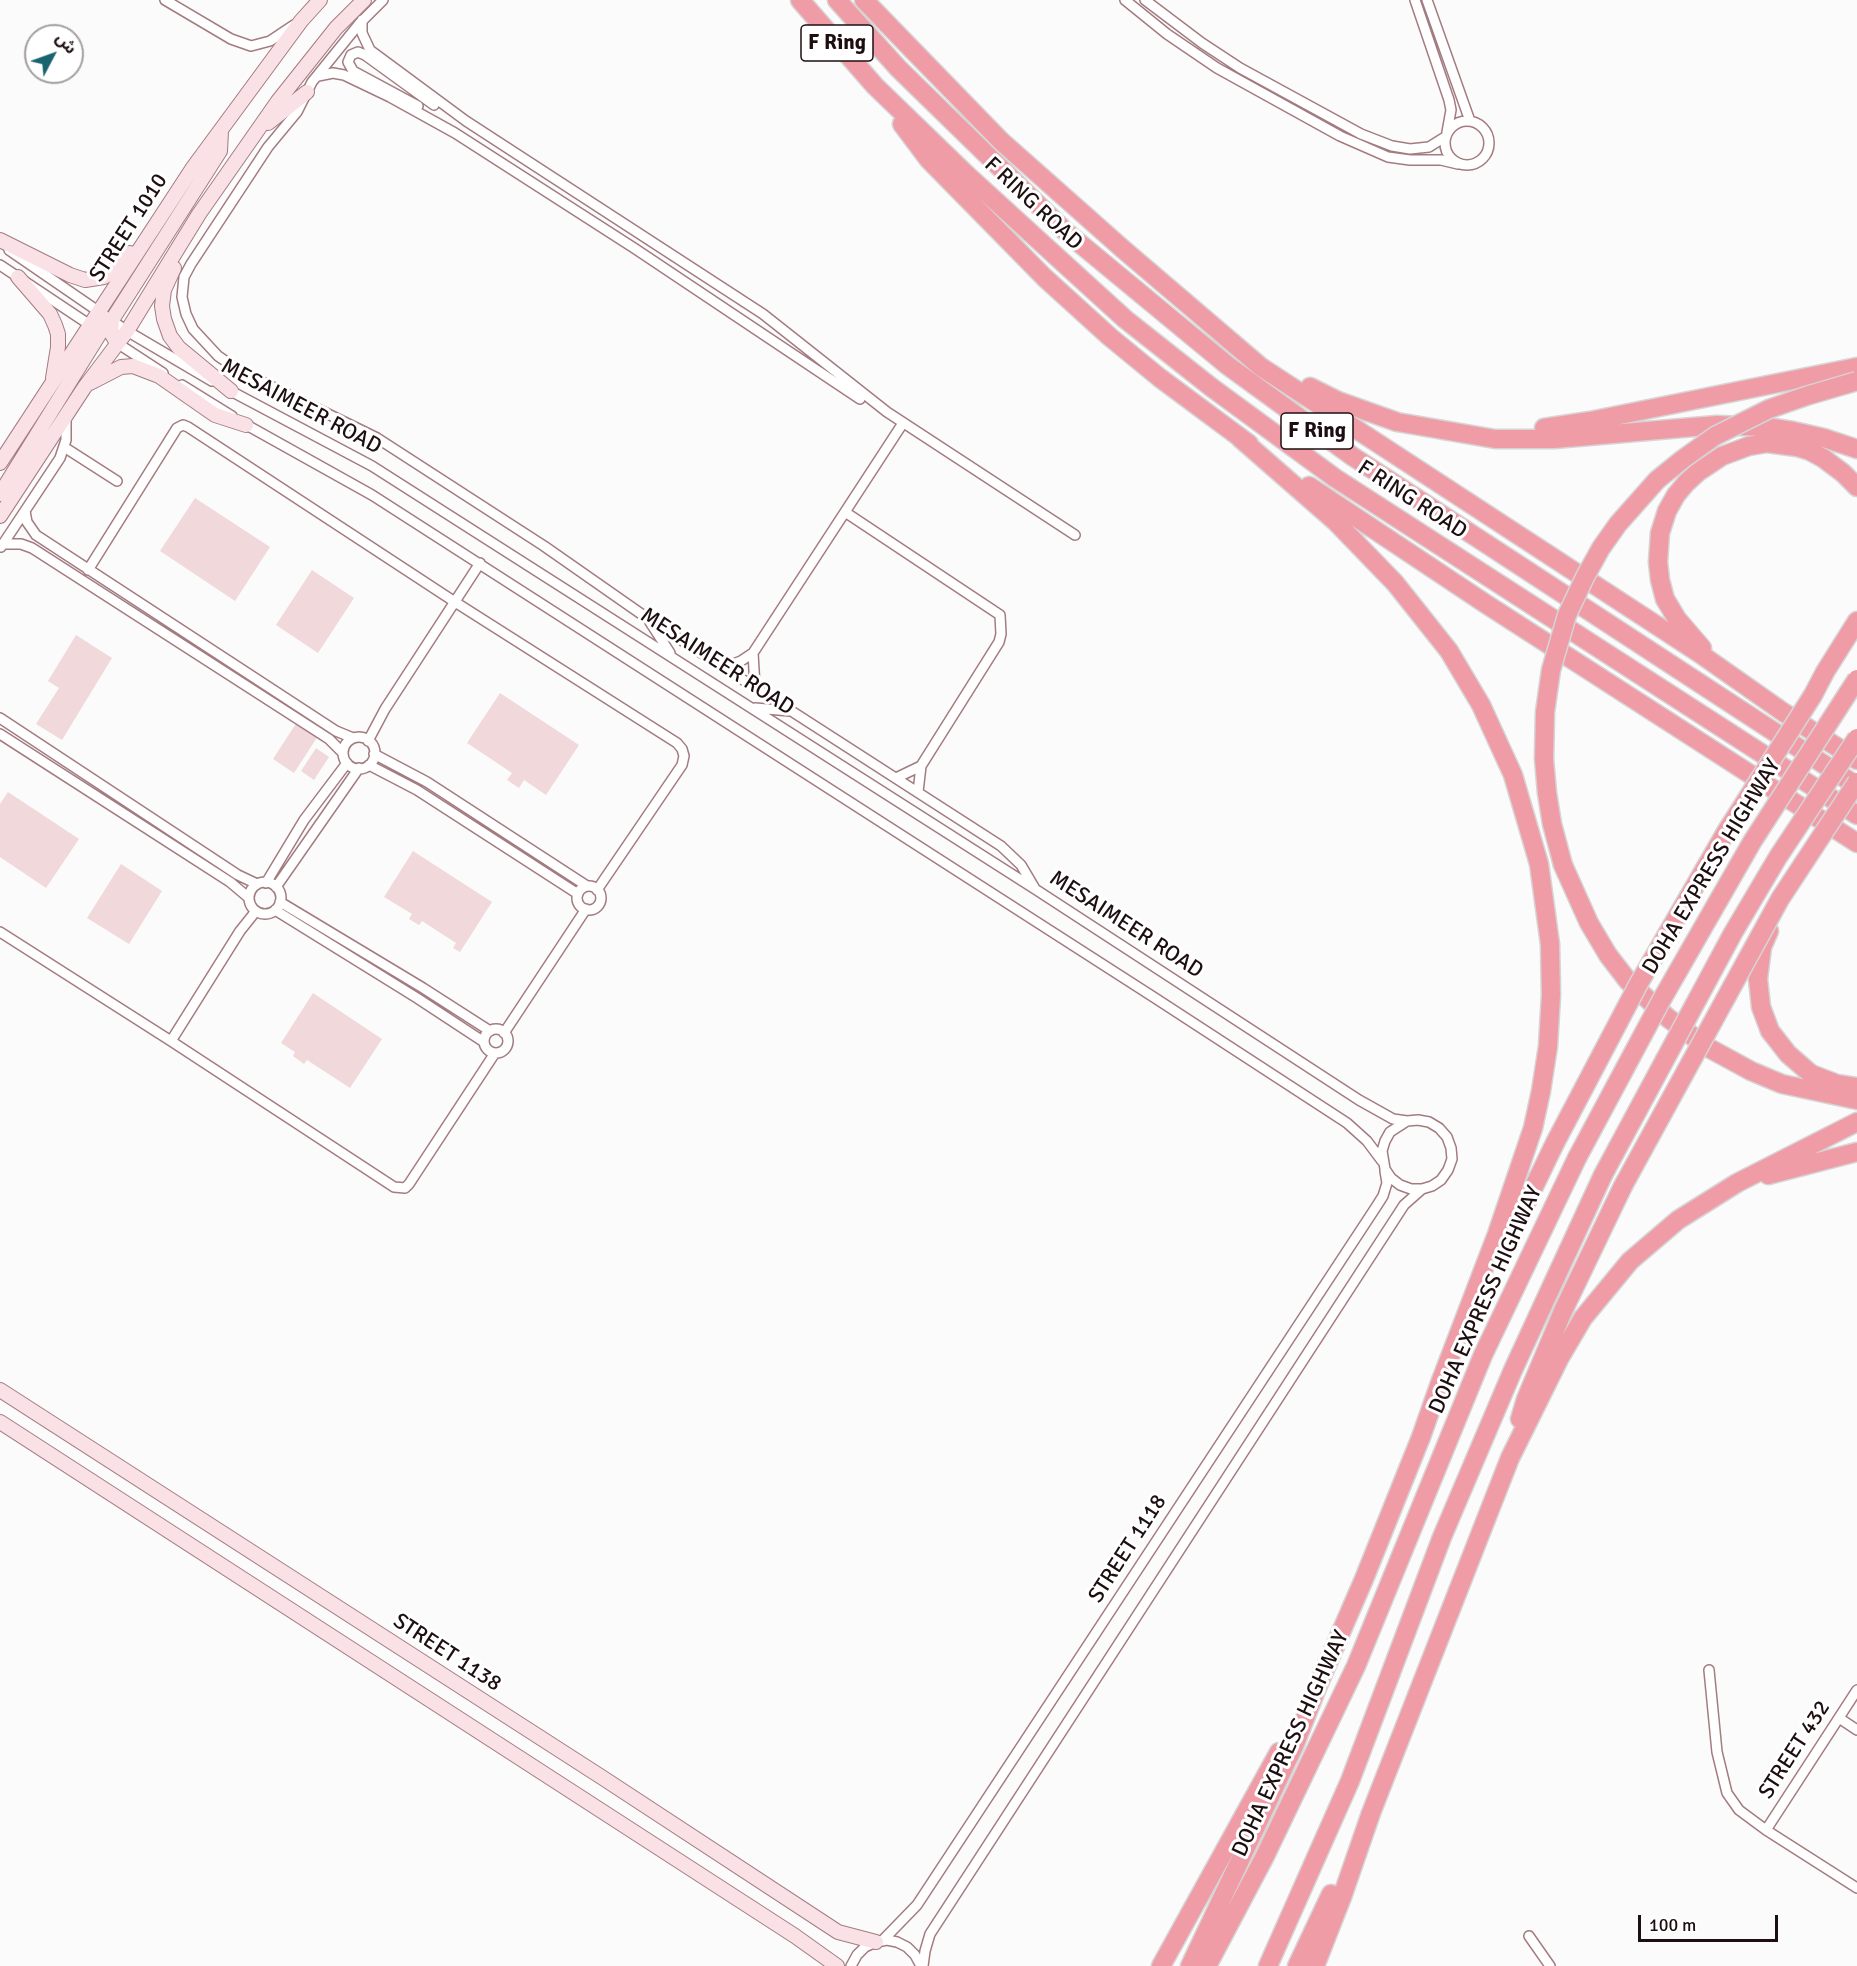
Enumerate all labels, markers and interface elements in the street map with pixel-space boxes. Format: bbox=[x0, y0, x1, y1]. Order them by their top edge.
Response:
north arrow bbox=[24, 24, 84, 84]
road number: F Ring bbox=[801, 25, 873, 61]
text: ش bbox=[51, 29, 81, 58]
street label: F RING ROAD bbox=[978, 152, 1088, 256]
street label: STREET 1010 bbox=[84, 169, 174, 287]
street label: MESAIMEER ROAD bbox=[216, 354, 386, 460]
road number: F Ring bbox=[1281, 413, 1353, 449]
street label: F RING ROAD bbox=[1353, 455, 1471, 545]
street label: MESAIMEER ROAD bbox=[635, 602, 799, 722]
street label: DOHA EXPRESS HIGHWAY bbox=[1637, 755, 1787, 979]
street label: MESAIMEER ROAD bbox=[1044, 865, 1208, 985]
street label: DOHA EXPRESS HIGHWAY bbox=[1424, 1182, 1548, 1418]
street label: STREET 1118 bbox=[1083, 1490, 1173, 1608]
street label: STREET 1138 bbox=[388, 1608, 506, 1698]
street label: DOHA EXPRESS HIGHWAY bbox=[1227, 1627, 1355, 1861]
street label: STREET 432 bbox=[1753, 1696, 1837, 1804]
scale bar bbox=[1641, 1903, 1780, 1941]
text: 100 m bbox=[1649, 1914, 1696, 1936]

